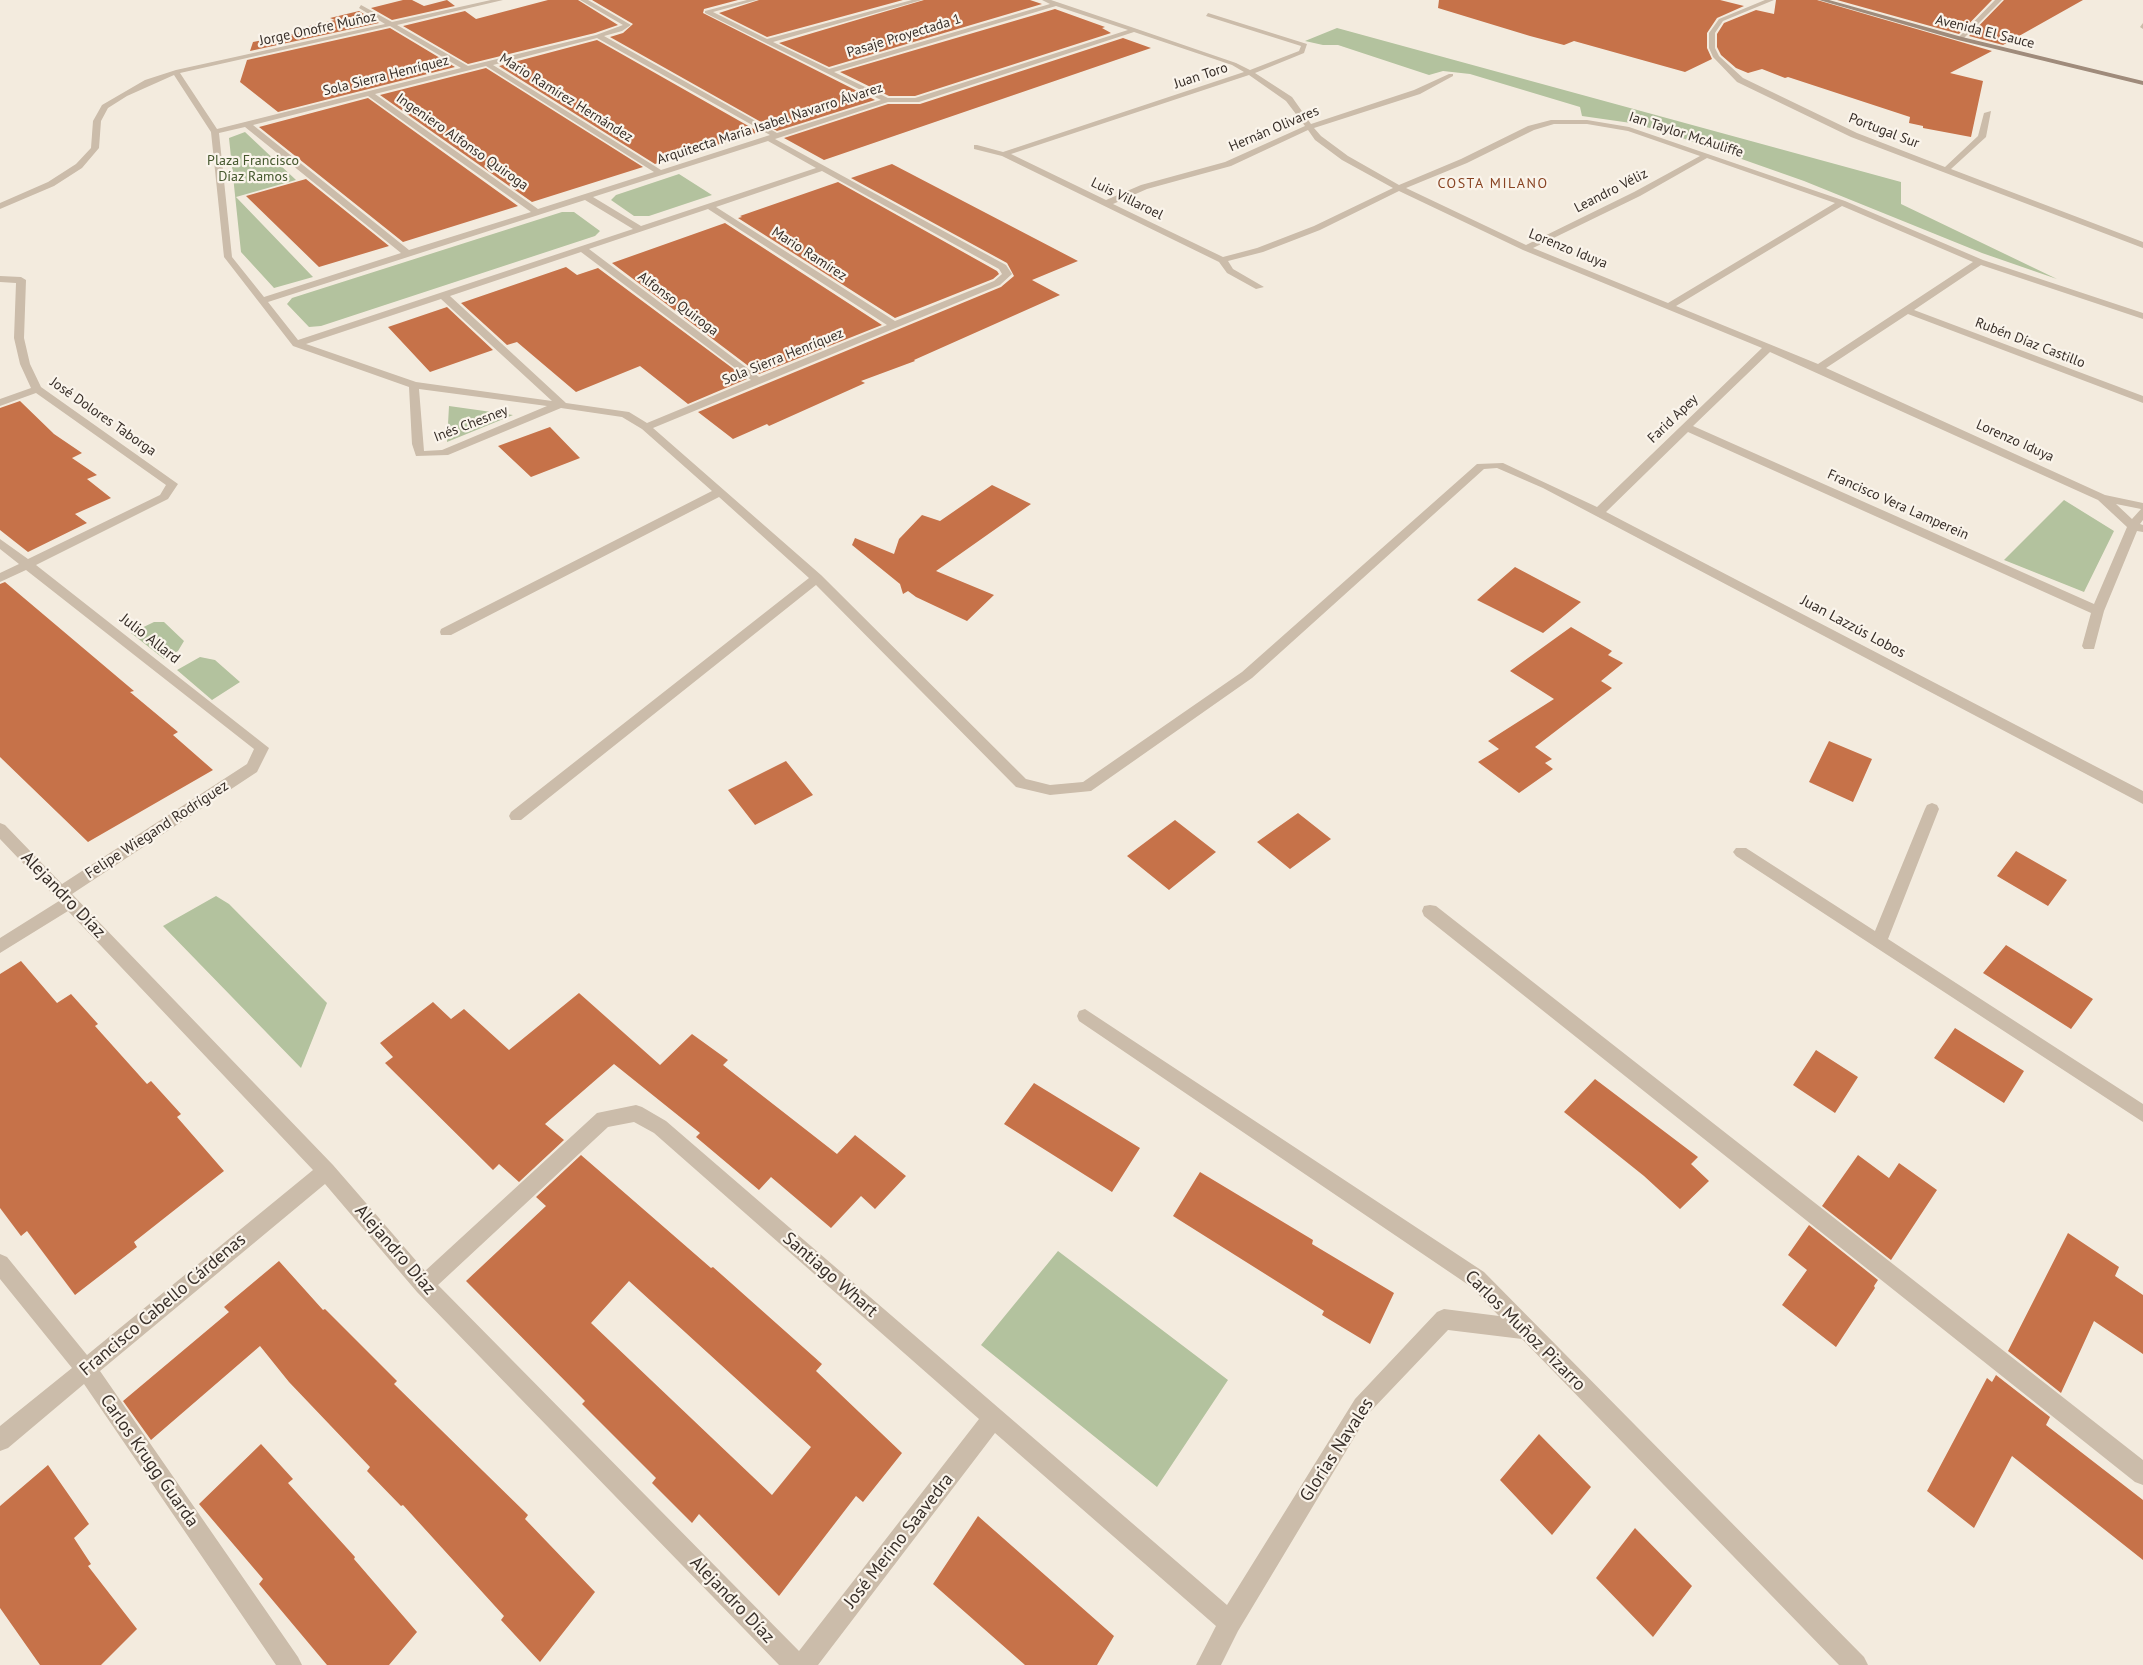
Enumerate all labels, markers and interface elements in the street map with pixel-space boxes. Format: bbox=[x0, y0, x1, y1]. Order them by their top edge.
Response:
street label: Jorge Onofre Muñoz bbox=[258, 8, 378, 50]
street label: Pasaje Proyectada 1 bbox=[845, 11, 963, 61]
street label: Avenida El Sauce bbox=[1934, 12, 2036, 52]
street label: Mario Ramírez Hernández bbox=[496, 50, 636, 146]
street label: Sola Sierra Henríquez bbox=[321, 52, 451, 100]
street label: Juan Toro bbox=[1172, 59, 1230, 93]
street label: Arquitecta María Isabel Navarro Álvarez bbox=[655, 79, 885, 169]
street label: Ingeniero Alfonso Quiroga bbox=[393, 90, 531, 194]
street label: Hernán Olivares bbox=[1226, 102, 1322, 156]
street label: Ian Taylor McAuliffe bbox=[1627, 109, 1745, 161]
street label: Portugal Sur bbox=[1846, 110, 1922, 152]
park label: Plaza Francisco Díaz Ramos bbox=[207, 153, 299, 186]
street label: Leandro Véliz bbox=[1572, 165, 1650, 217]
street label: Luis Villaroel bbox=[1088, 174, 1166, 224]
district label: COSTA MILANO bbox=[1437, 176, 1549, 192]
street label: Mario Ramírez bbox=[768, 224, 850, 284]
street label: Lorenzo Iduya bbox=[1526, 226, 1610, 272]
street label: Alfonso Quiroga bbox=[634, 268, 722, 340]
street label: Rubén Díaz Castillo bbox=[1973, 314, 2087, 372]
street label: Sola Sierra Henríquez bbox=[720, 325, 846, 389]
street label: José Dolores Taborga bbox=[47, 374, 159, 460]
street label: Farid Apey bbox=[1644, 391, 1702, 447]
street label: Inés Chesney bbox=[432, 402, 510, 446]
street label: Lorenzo Iduya bbox=[1974, 416, 2056, 466]
street label: Francisco Vera Lamperein bbox=[1825, 466, 1971, 544]
street label: Juan Lazzús Lobos bbox=[1797, 592, 1909, 662]
street label: Julio Allard bbox=[116, 610, 184, 668]
street label: Felipe Wiegand Rodríguez bbox=[82, 777, 232, 883]
street label: Alejandro Díaz bbox=[16, 847, 110, 943]
street label: Alejandro Díaz bbox=[350, 1201, 440, 1299]
street label: Santiago Whart bbox=[778, 1228, 882, 1322]
street label: Francisco Cabello Cárdenas bbox=[76, 1229, 250, 1381]
street label: Carlos Muñoz Pizarro bbox=[1460, 1266, 1590, 1396]
street label: Carlos Krugg Guarda bbox=[95, 1390, 203, 1532]
street label: Glorias Navales bbox=[1296, 1394, 1378, 1506]
street label: José Merino Saavedra bbox=[840, 1469, 958, 1613]
street label: Alejandro Díaz bbox=[685, 1552, 779, 1648]

